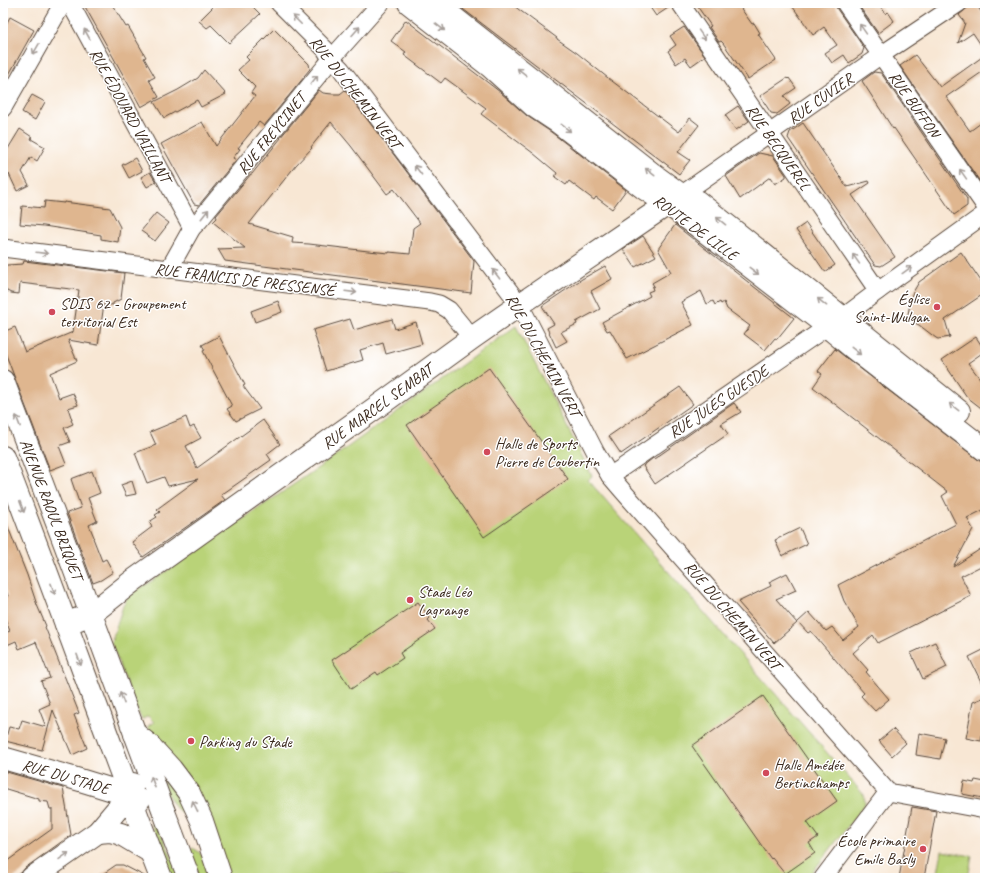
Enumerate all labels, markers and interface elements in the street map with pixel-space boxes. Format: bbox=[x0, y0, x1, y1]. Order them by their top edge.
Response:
one-way arrow bbox=[292, 15, 301, 25]
one-way arrow bbox=[434, 23, 445, 31]
one-way arrow bbox=[859, 24, 867, 35]
one-way arrow bbox=[351, 26, 361, 36]
one-way arrow bbox=[83, 28, 90, 40]
one-way arrow bbox=[698, 29, 706, 40]
street label: RUE DU CHEMIN VERT bbox=[305, 32, 408, 156]
one-way arrow bbox=[32, 43, 40, 55]
street label: RUE ÉDOUARD VAILLANT bbox=[85, 45, 177, 189]
one-way arrow bbox=[516, 67, 527, 76]
street label: RUE CUVIER bbox=[784, 68, 859, 129]
street label: RUE BUFFON bbox=[884, 68, 946, 144]
one-way arrow bbox=[310, 75, 319, 86]
street label: RUE FREYCINET bbox=[233, 86, 313, 178]
street label: RUE BECQUEREL bbox=[741, 101, 815, 194]
one-way arrow bbox=[560, 124, 571, 133]
one-way arrow bbox=[413, 165, 422, 176]
one-way arrow bbox=[644, 168, 655, 176]
one-way arrow bbox=[959, 169, 967, 180]
street label: ROUTE DE LILLE bbox=[649, 190, 743, 266]
one-way arrow bbox=[201, 208, 210, 219]
one-way arrow bbox=[716, 216, 726, 225]
one-way arrow bbox=[35, 249, 48, 257]
one-way arrow bbox=[852, 253, 860, 264]
street label: RUE FRANCIS DE PRESSENSÉ bbox=[154, 259, 338, 301]
one-way arrow bbox=[749, 266, 760, 275]
one-way arrow bbox=[902, 266, 913, 274]
one-way arrow bbox=[492, 268, 501, 279]
one-way arrow bbox=[344, 289, 357, 296]
place label: Église Saint-Wulgan bbox=[854, 289, 931, 327]
street label: RUE DU CHEMIN VERT bbox=[501, 291, 587, 424]
place label: SDIS 62 - Groupement territorial Est bbox=[60, 294, 187, 332]
one-way arrow bbox=[817, 298, 828, 306]
marker: Église Saint-Wulgan bbox=[932, 302, 942, 312]
marker: SDIS 62 - Groupement territorial Est bbox=[47, 307, 57, 317]
one-way arrow bbox=[851, 346, 862, 355]
street label: RUE MARCEL SEMBAT bbox=[318, 357, 441, 454]
street label: RUE JULES GUESDE bbox=[665, 360, 774, 443]
one-way arrow bbox=[949, 402, 960, 411]
one-way arrow bbox=[14, 415, 22, 427]
place label: Halle de Sports Pierre de Coubertin bbox=[495, 434, 600, 472]
street label: AVENUE RAOUL BRIQUET bbox=[15, 436, 88, 586]
marker: Halle de Sports Pierre de Coubertin bbox=[482, 447, 492, 457]
one-way arrow bbox=[19, 500, 27, 512]
street label: RUE DU CHEMIN VERT bbox=[680, 557, 788, 677]
one-way arrow bbox=[50, 582, 58, 594]
place label: Stade Léo Lagrange bbox=[418, 582, 473, 620]
marker: Stade Léo Lagrange bbox=[405, 595, 415, 605]
one-way arrow bbox=[76, 654, 84, 666]
one-way arrow bbox=[118, 691, 125, 704]
place label: Parking du Stade bbox=[199, 732, 294, 752]
marker: Parking du Stade bbox=[186, 736, 196, 746]
street label: RUE DU STADE bbox=[20, 755, 114, 800]
place label: Halle Amédée Bertinchamps bbox=[774, 755, 850, 793]
marker: Halle Amédée Bertinchamps bbox=[761, 768, 771, 778]
one-way arrow bbox=[149, 775, 156, 788]
one-way arrow bbox=[191, 801, 198, 813]
place label: École primaire Emile Basly bbox=[838, 831, 917, 869]
marker: École primaire Emile Basly bbox=[918, 844, 928, 854]
one-way arrow bbox=[58, 852, 69, 860]

